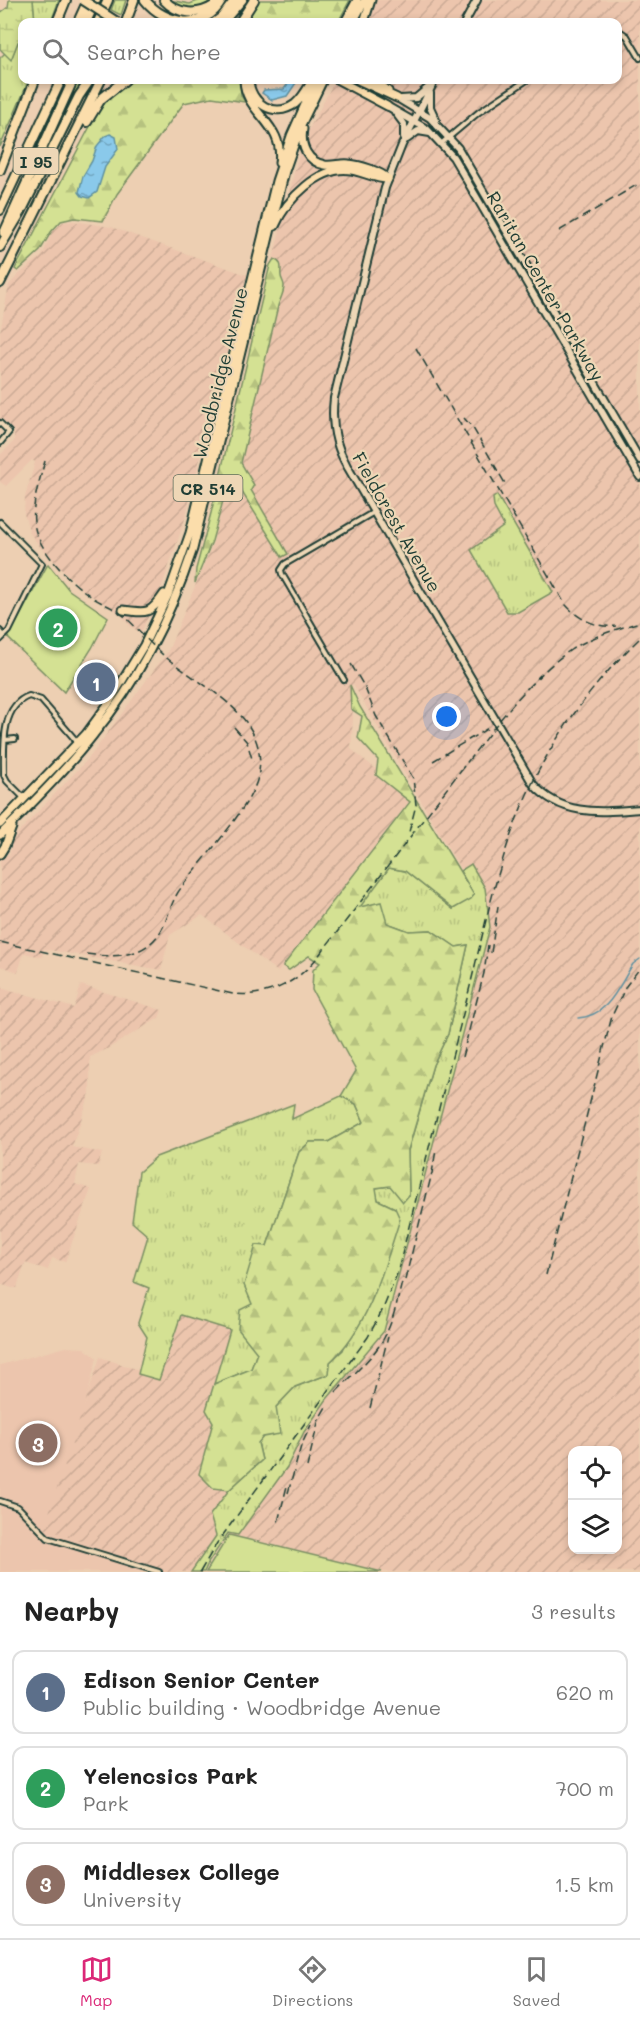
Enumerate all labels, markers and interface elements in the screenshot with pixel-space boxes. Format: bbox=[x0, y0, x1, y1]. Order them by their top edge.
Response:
search box bbox=[18, 18, 622, 84]
icon: search bbox=[39, 35, 72, 68]
text: Search here bbox=[87, 37, 221, 66]
road number: I 95 bbox=[14, 148, 58, 174]
street label: Raritan Center Parkway bbox=[482, 187, 610, 385]
street label: Woodbridge Avenue bbox=[187, 285, 253, 461]
street label: Fieldcrest Avenue bbox=[347, 448, 447, 596]
road number: CR 514 bbox=[174, 475, 242, 501]
pin: 2 bbox=[38, 606, 78, 650]
pin: 1 bbox=[76, 660, 116, 704]
your location bbox=[432, 702, 461, 731]
pin: 3 bbox=[18, 1420, 57, 1466]
map controls bbox=[568, 1446, 622, 1554]
button: locate bbox=[568, 1446, 622, 1500]
button: layers bbox=[568, 1500, 622, 1554]
text: Nearby bbox=[24, 1594, 119, 1628]
text: 3 results bbox=[531, 1598, 616, 1624]
text: Edison Senior Center bbox=[83, 1665, 320, 1694]
text: 1 bbox=[41, 1679, 50, 1705]
text: 620 m bbox=[556, 1679, 614, 1705]
text: Public building · Woodbridge Avenue bbox=[83, 1694, 441, 1720]
text: Yelencsics Park bbox=[83, 1761, 258, 1790]
text: 2 bbox=[40, 1775, 51, 1801]
text: 700 m bbox=[556, 1775, 614, 1801]
text: Park bbox=[83, 1790, 128, 1816]
text: Middlesex College bbox=[83, 1857, 280, 1886]
text: 3 bbox=[40, 1871, 52, 1897]
text: 1.5 km bbox=[555, 1871, 614, 1897]
text: University bbox=[83, 1886, 182, 1912]
tab: Map bbox=[80, 1953, 113, 2010]
tab: Directions bbox=[272, 1953, 353, 2010]
tab: Saved bbox=[513, 1953, 560, 2010]

